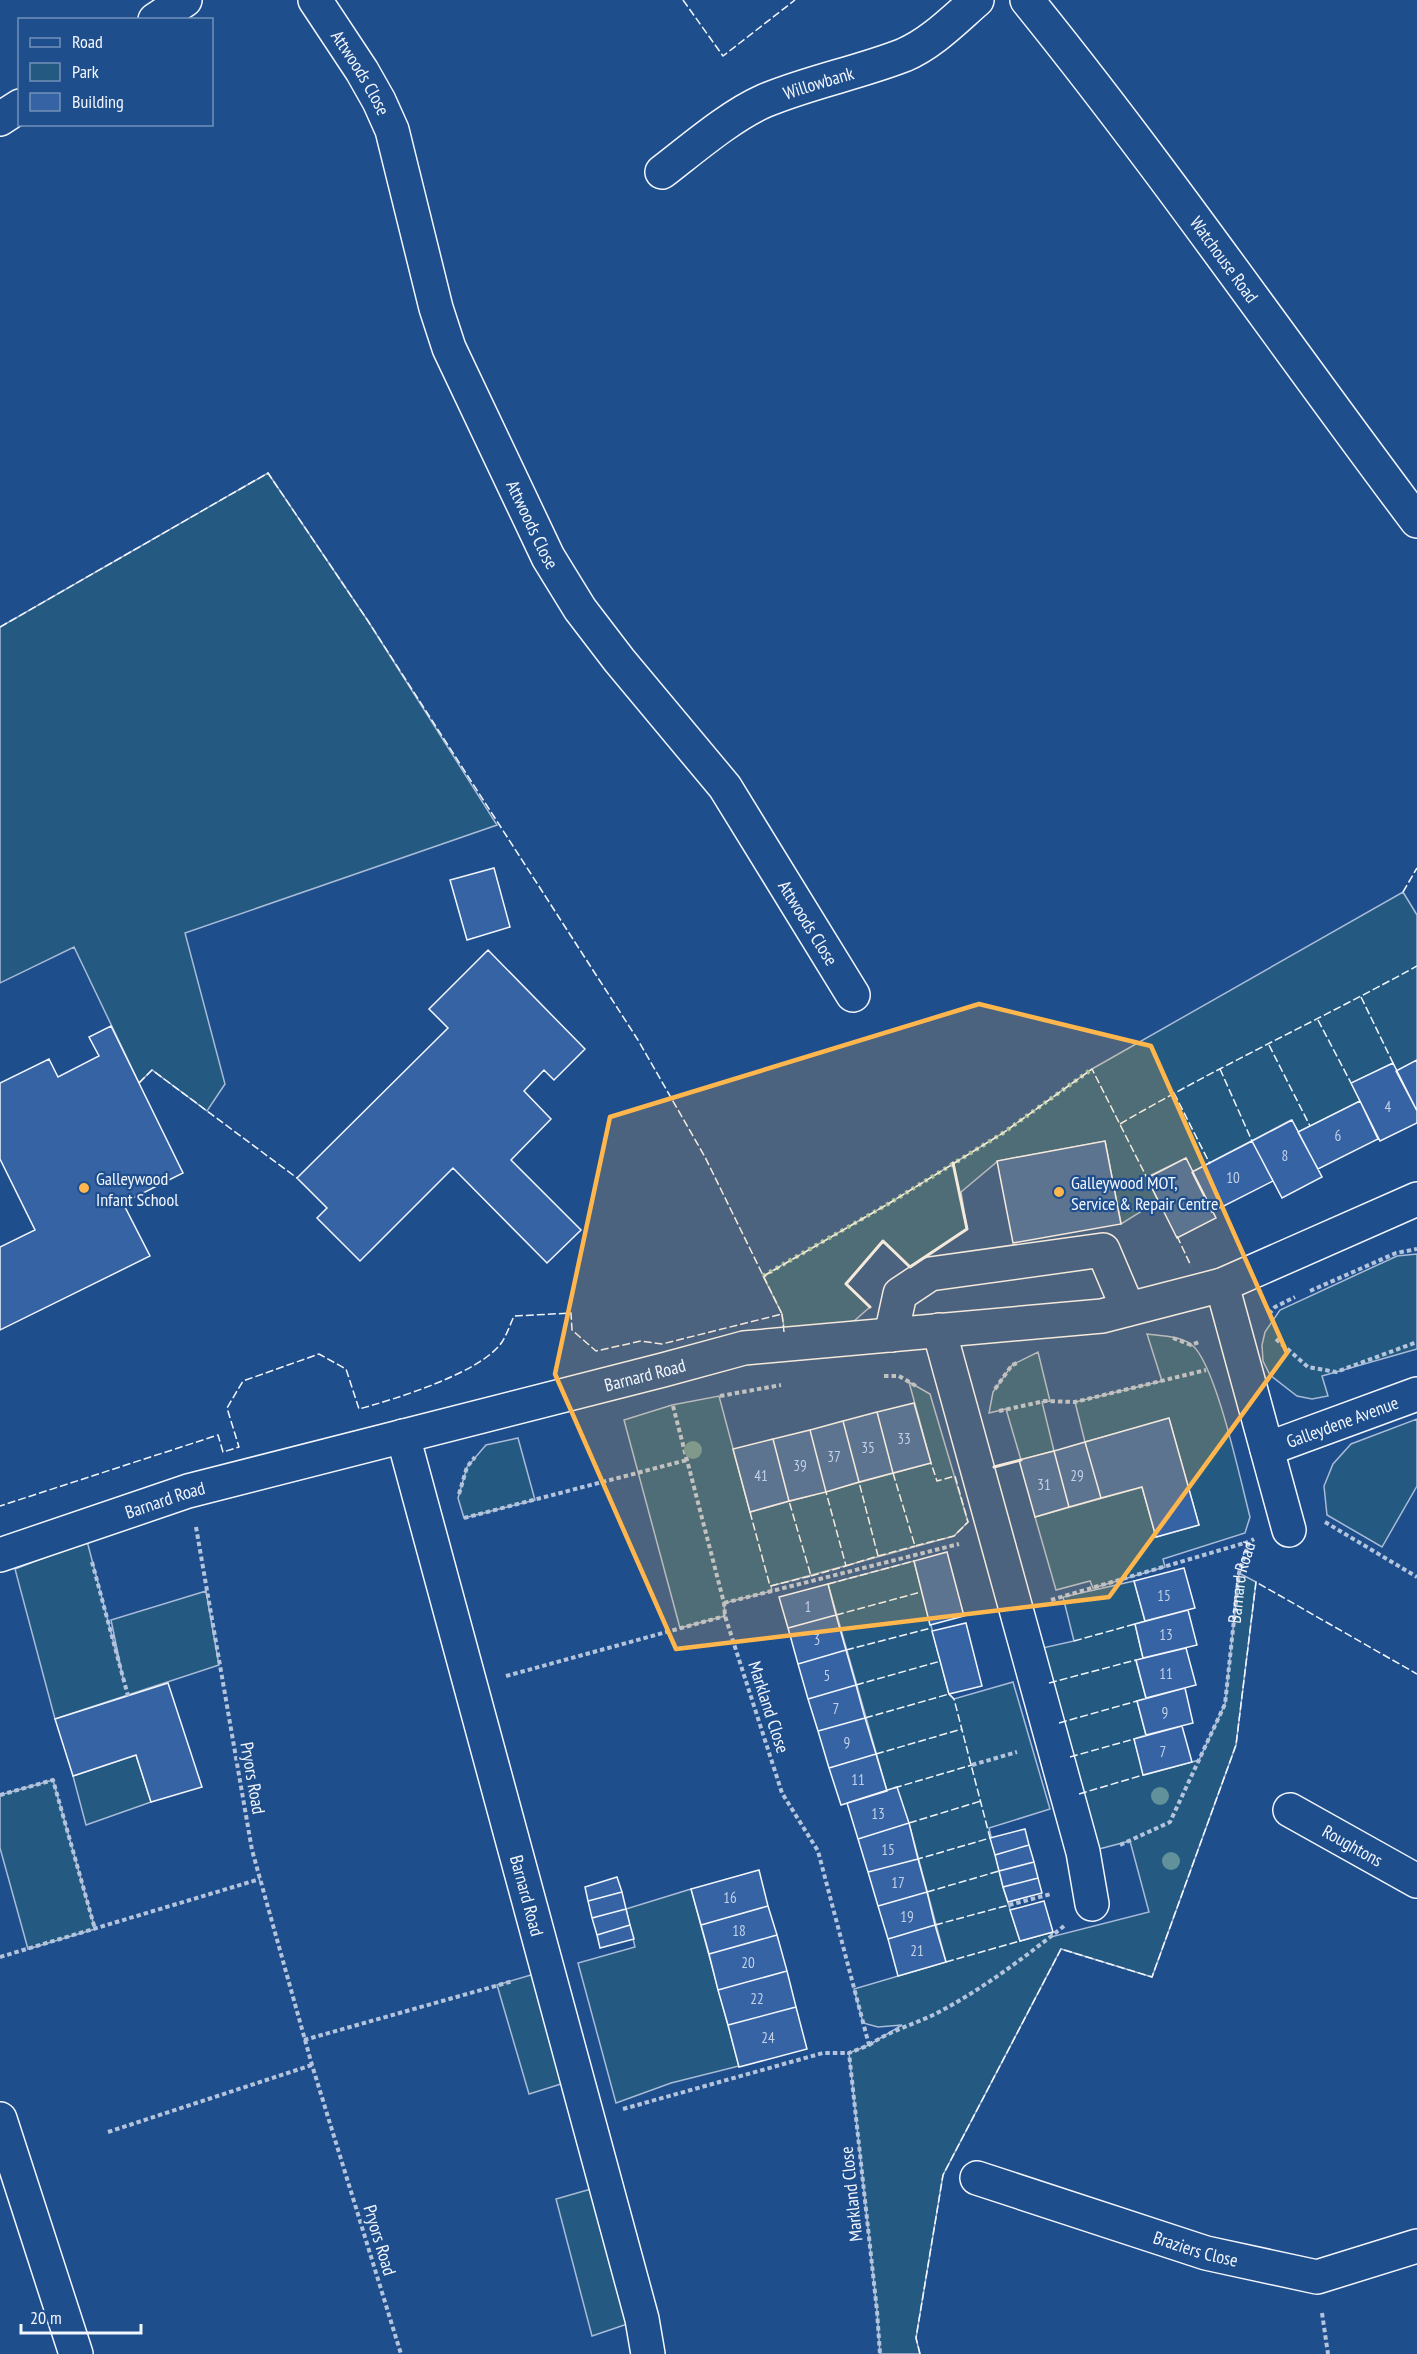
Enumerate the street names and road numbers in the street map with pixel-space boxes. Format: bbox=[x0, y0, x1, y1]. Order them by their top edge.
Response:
street label: Attwoods Close bbox=[326, 25, 395, 119]
street label: Willowbank bbox=[780, 61, 856, 104]
street label: Watchouse Road bbox=[1185, 211, 1264, 307]
street label: Attwoods Close bbox=[502, 476, 564, 573]
street label: Attwoods Close bbox=[774, 876, 843, 969]
street label: Barnard Road bbox=[602, 1353, 688, 1396]
street label: Galleydene Avenue bbox=[1283, 1390, 1401, 1453]
street label: Barnard Road bbox=[122, 1476, 207, 1523]
street label: Barnard Road bbox=[1222, 1538, 1260, 1624]
street label: Markland Close bbox=[743, 1658, 795, 1756]
street label: Pryors Road bbox=[235, 1740, 271, 1816]
street label: Roughtons bbox=[1318, 1819, 1387, 1871]
street label: Barnard Road bbox=[505, 1852, 549, 1939]
street label: Markland Close bbox=[835, 2145, 867, 2243]
street label: Pryors Road bbox=[358, 2202, 402, 2278]
street label: Braziers Close bbox=[1151, 2225, 1240, 2271]

